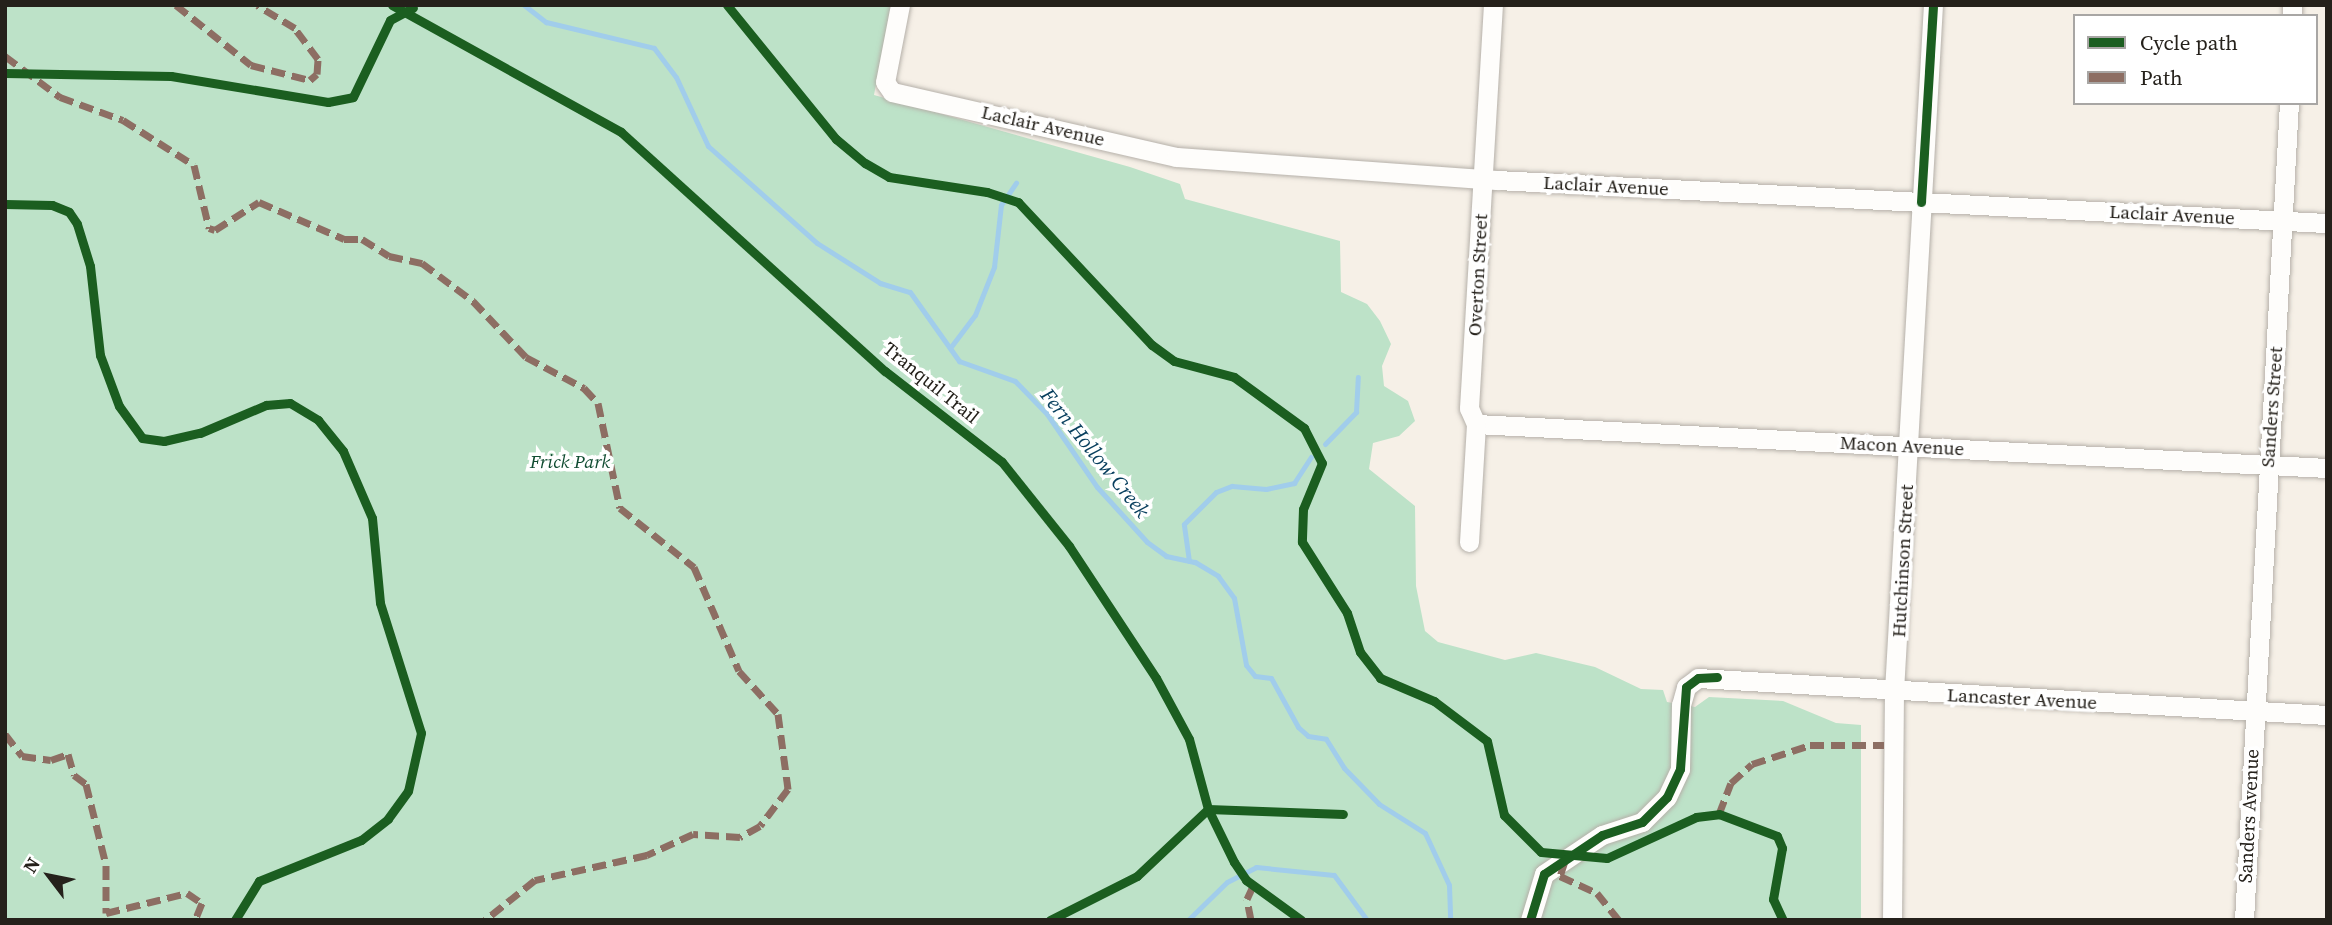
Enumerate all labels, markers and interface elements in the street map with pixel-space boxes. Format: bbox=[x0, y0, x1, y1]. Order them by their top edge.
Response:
legend bbox=[2073, 14, 2318, 105]
text: Cycle path bbox=[2140, 28, 2238, 57]
text: Path bbox=[2140, 63, 2183, 92]
street label: Laclair Avenue bbox=[979, 101, 1107, 151]
street label: Laclair Avenue bbox=[1543, 171, 1669, 201]
street label: Laclair Avenue bbox=[2109, 200, 2235, 230]
street label: Overton Street bbox=[1463, 213, 1493, 337]
street label: Tranquil Trail bbox=[878, 337, 984, 429]
street label: Sanders Street bbox=[2256, 346, 2288, 468]
water label: Fern Hollow Creek bbox=[1035, 383, 1155, 523]
street label: Macon Avenue bbox=[1839, 431, 1965, 461]
park label: Frick Park bbox=[530, 451, 610, 473]
street label: Hutchinson Street bbox=[1888, 484, 1918, 638]
street label: Lancaster Avenue bbox=[1946, 684, 2098, 714]
street label: Sanders Avenue bbox=[2234, 748, 2264, 884]
north arrow bbox=[14, 841, 84, 911]
text: N bbox=[16, 852, 46, 878]

